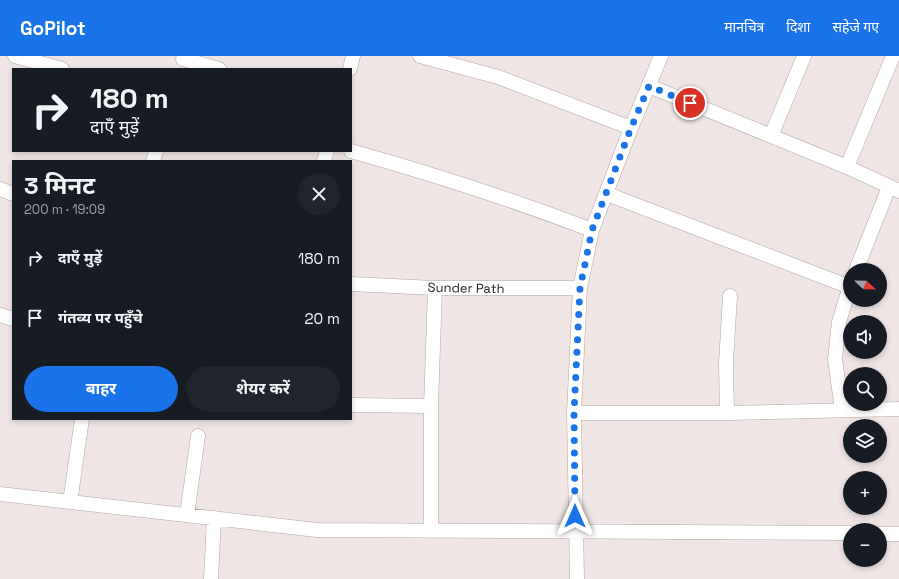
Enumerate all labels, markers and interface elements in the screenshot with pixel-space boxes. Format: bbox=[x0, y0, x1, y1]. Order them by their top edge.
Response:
text: GoPilot bbox=[20, 16, 86, 41]
text: मानचित्र bbox=[724, 18, 764, 36]
text: दिशा bbox=[786, 18, 810, 36]
text: सहेजे गए bbox=[832, 18, 879, 36]
text: 180 m bbox=[90, 80, 169, 116]
icon: right bbox=[24, 84, 76, 136]
pin bbox=[673, 86, 707, 120]
icon: arrive bbox=[679, 92, 701, 114]
text: दाएँ मुड़ें bbox=[90, 115, 139, 138]
text: 3 मिनट bbox=[24, 170, 95, 201]
button: close bbox=[298, 173, 340, 215]
text: 200 m · 19:09 bbox=[24, 201, 105, 218]
icon: right bbox=[24, 247, 46, 269]
text: दाएँ मुड़ें bbox=[58, 248, 102, 267]
text: 180 m bbox=[298, 249, 340, 268]
north arrow bbox=[843, 263, 887, 307]
map controls bbox=[843, 263, 887, 567]
street label: Sunder Path bbox=[427, 279, 505, 297]
icon: arrive bbox=[24, 307, 46, 329]
text: गंतव्य पर पहुँचे bbox=[58, 308, 143, 327]
text: 20 m bbox=[305, 309, 340, 328]
button: sound bbox=[843, 315, 887, 359]
button: बाहर bbox=[24, 366, 178, 412]
button: शेयर करें bbox=[186, 366, 340, 412]
button: search bbox=[843, 367, 887, 411]
button: layers bbox=[843, 419, 887, 463]
button: + bbox=[843, 471, 887, 515]
position arrow bbox=[554, 495, 596, 537]
button: − bbox=[843, 523, 887, 567]

